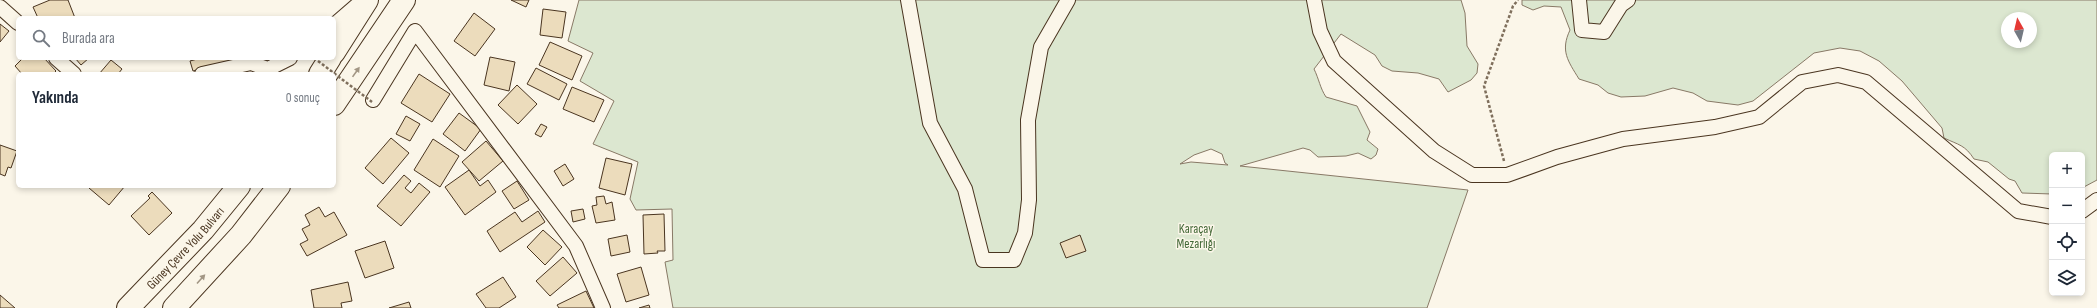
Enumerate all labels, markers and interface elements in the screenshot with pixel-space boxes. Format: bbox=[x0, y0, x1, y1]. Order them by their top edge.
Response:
north arrow bbox=[2001, 12, 2037, 48]
search box bbox=[16, 16, 336, 60]
icon: search bbox=[30, 27, 52, 49]
text: Burada ara bbox=[62, 29, 115, 48]
one-way arrow bbox=[352, 67, 360, 77]
text: Yakında bbox=[32, 88, 79, 108]
text: 0 sonuç bbox=[286, 90, 320, 106]
map controls bbox=[2049, 152, 2085, 296]
button: + bbox=[2049, 152, 2085, 188]
button: − bbox=[2049, 188, 2085, 224]
street label: Güney Çevre Yolu Bulvarı bbox=[143, 204, 228, 293]
park label: Karaçay Mezarlığı bbox=[1177, 221, 1215, 252]
button: locate bbox=[2049, 224, 2085, 260]
button: layers bbox=[2049, 260, 2085, 296]
one-way arrow bbox=[196, 274, 205, 284]

